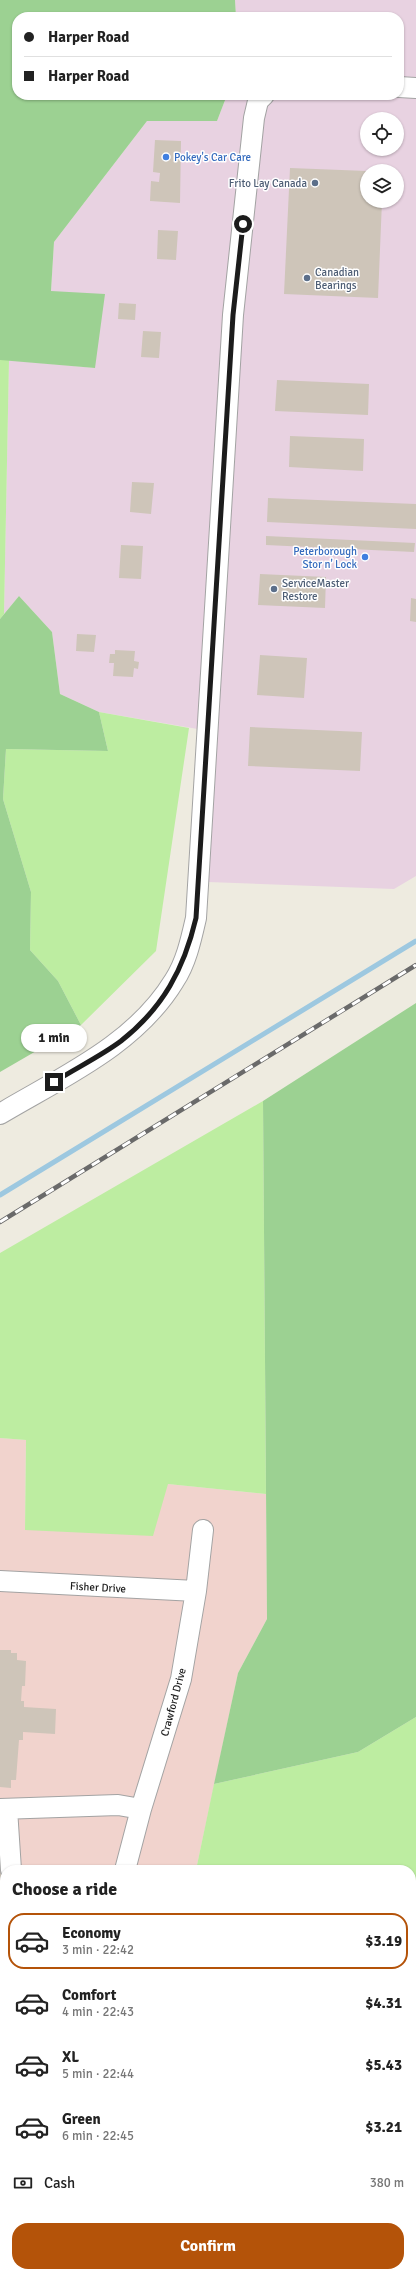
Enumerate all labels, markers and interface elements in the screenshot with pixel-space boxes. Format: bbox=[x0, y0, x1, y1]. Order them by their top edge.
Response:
text: Harper Road bbox=[48, 28, 129, 46]
text: Harper Road bbox=[48, 67, 129, 85]
map controls bbox=[360, 112, 404, 208]
button: locate bbox=[360, 112, 404, 156]
place label: Pokey's Car Care bbox=[174, 151, 251, 164]
marker: Pokey's Car Care bbox=[161, 152, 171, 162]
button: layers bbox=[360, 164, 404, 208]
place label: Frito Lay Canada bbox=[229, 177, 307, 190]
marker: Frito Lay Canada bbox=[310, 178, 320, 188]
route start bbox=[234, 215, 252, 233]
place label: Canadian Bearings bbox=[315, 266, 359, 292]
marker: Canadian Bearings bbox=[302, 273, 312, 283]
place label: Peterborough Stor n' Lock bbox=[293, 545, 357, 571]
marker: Peterborough Stor n' Lock bbox=[360, 552, 370, 562]
place label: ServiceMaster Restore bbox=[282, 577, 349, 603]
marker: ServiceMaster Restore bbox=[269, 584, 279, 594]
callout: 1 min bbox=[21, 1024, 87, 1052]
text: 1 min bbox=[38, 1030, 70, 1046]
route end bbox=[45, 1073, 63, 1091]
street label: Fisher Drive bbox=[70, 1580, 126, 1595]
street label: Crawford Drive bbox=[158, 1666, 189, 1738]
text: Choose a ride bbox=[12, 1878, 117, 1900]
icon: car bbox=[14, 1923, 50, 1959]
text: Economy bbox=[62, 1924, 121, 1942]
text: $3.19 bbox=[365, 1932, 402, 1950]
text: 3 min · 22:42 bbox=[62, 1942, 134, 1958]
icon: car bbox=[14, 1985, 50, 2021]
text: Comfort bbox=[62, 1986, 116, 2004]
text: $4.31 bbox=[365, 1994, 402, 2012]
text: 4 min · 22:43 bbox=[62, 2004, 134, 2020]
icon: car bbox=[14, 2047, 50, 2083]
text: XL bbox=[62, 2048, 79, 2066]
text: $5.43 bbox=[365, 2056, 402, 2074]
text: 5 min · 22:44 bbox=[62, 2066, 134, 2082]
icon: car bbox=[14, 2109, 50, 2145]
text: Green bbox=[62, 2110, 101, 2128]
text: $3.21 bbox=[365, 2118, 402, 2136]
text: 6 min · 22:45 bbox=[62, 2128, 134, 2144]
icon: cash bbox=[12, 2172, 34, 2194]
text: Cash bbox=[44, 2174, 75, 2192]
text: 380 m bbox=[370, 2175, 404, 2191]
button: Confirm bbox=[12, 2223, 404, 2269]

